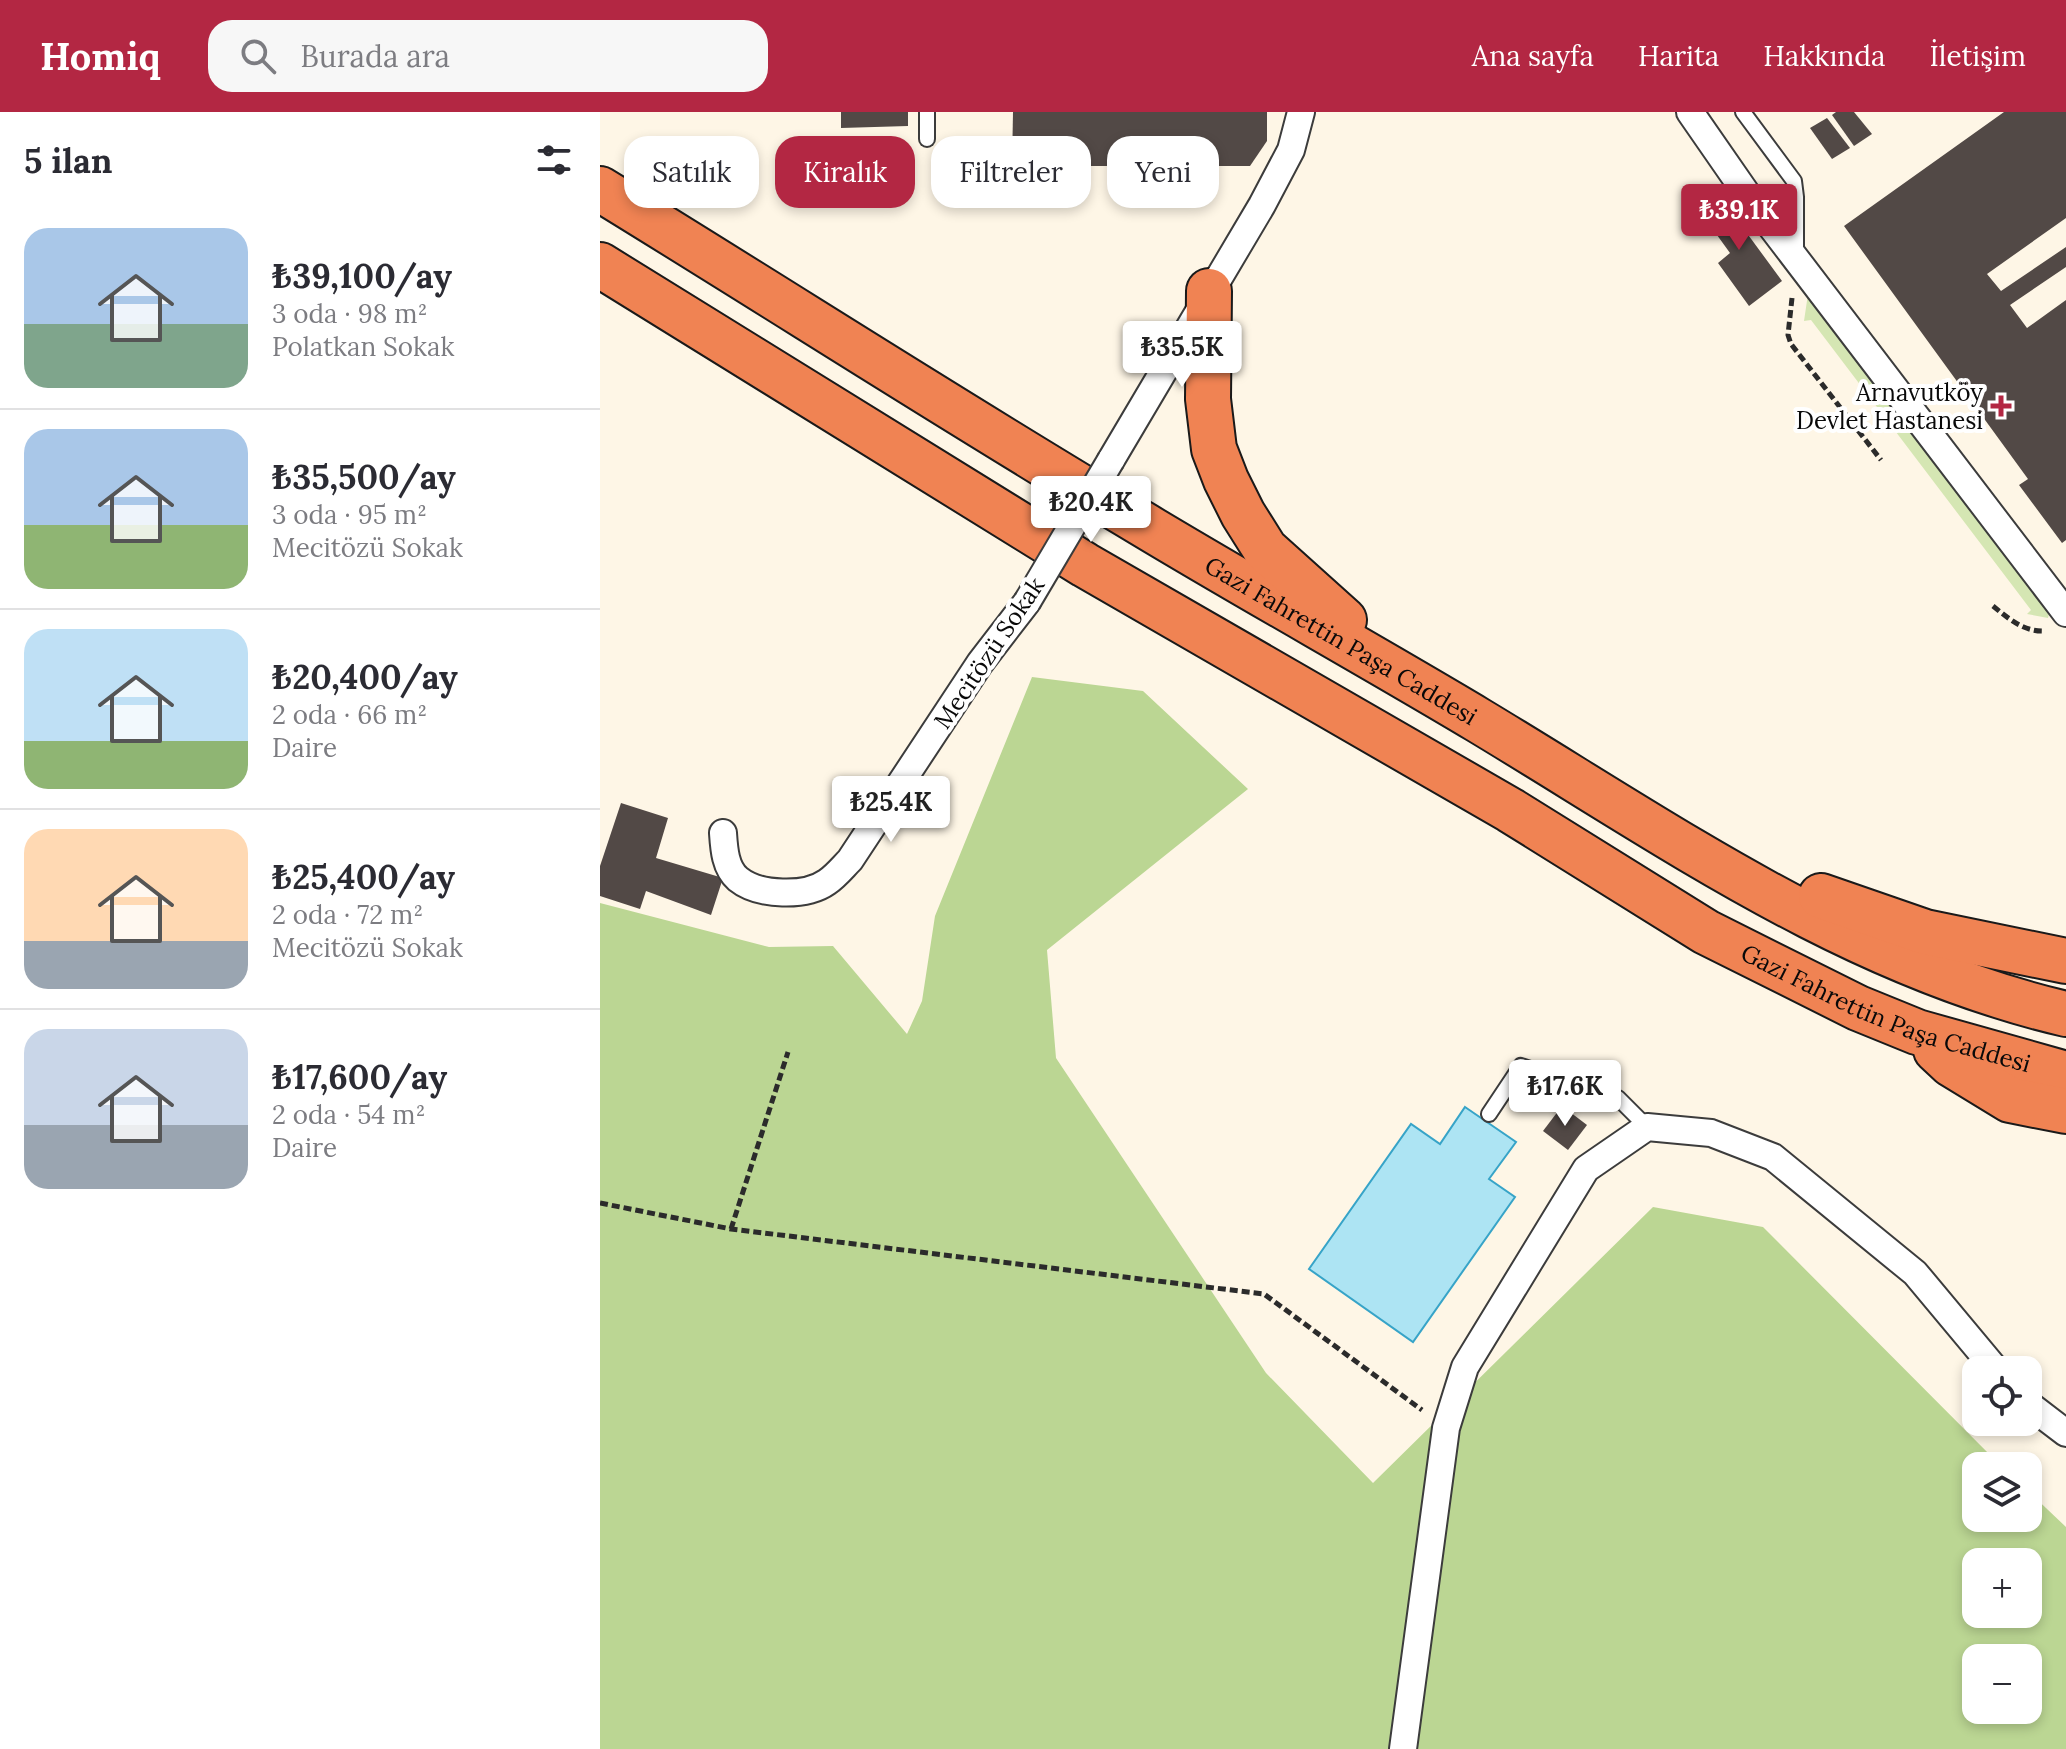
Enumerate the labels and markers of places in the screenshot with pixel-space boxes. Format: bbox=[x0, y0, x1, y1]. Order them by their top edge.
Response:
pin: ₺39.1K bbox=[1674, 184, 1804, 252]
pin: ₺35.5K bbox=[1117, 321, 1247, 389]
place label: Arnavutköy Devlet Hastanesi bbox=[1796, 377, 1983, 436]
marker: Arnavutköy Devlet Hastanesi bbox=[1990, 395, 2012, 417]
pin: ₺20.4K bbox=[1026, 476, 1156, 544]
pin: ₺25.4K bbox=[826, 776, 956, 844]
pin: ₺17.6K bbox=[1500, 1060, 1630, 1128]

